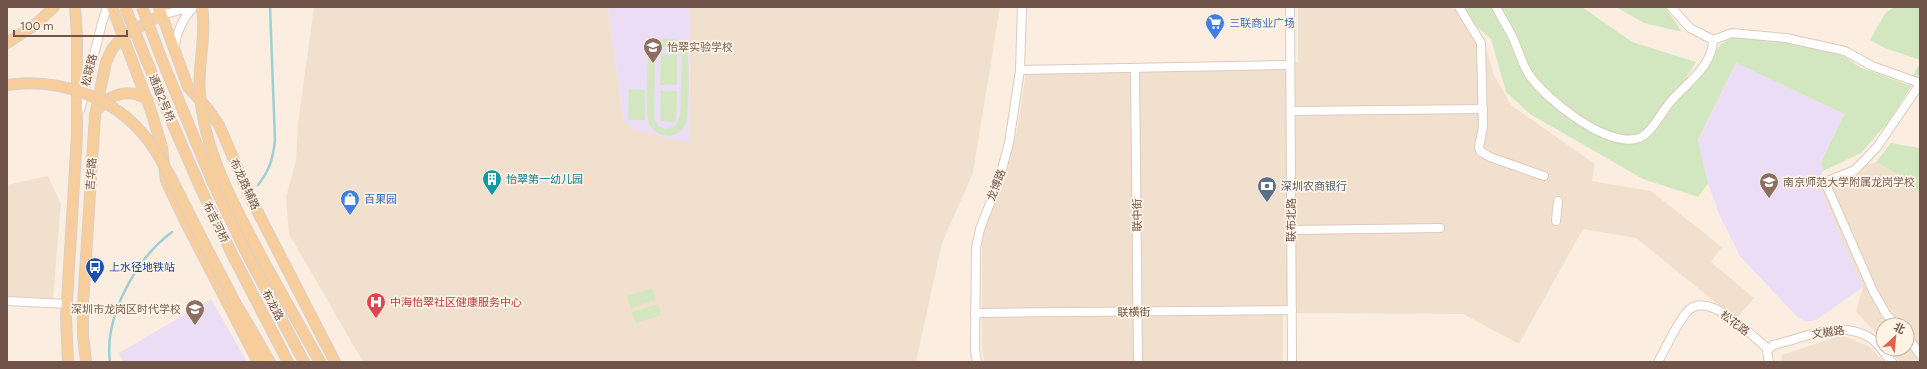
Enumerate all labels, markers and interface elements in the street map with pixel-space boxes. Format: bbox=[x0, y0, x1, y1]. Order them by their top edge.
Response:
scale bar bbox=[14, 12, 127, 38]
supermarket icon: 三联商业广场 bbox=[1204, 12, 1226, 40]
place label: 三联商业广场 bbox=[1229, 17, 1295, 30]
text: 100 m bbox=[20, 19, 54, 33]
school or university icon: 怡翠实验学校 bbox=[642, 36, 664, 64]
place label: 怡翠实验学校 bbox=[667, 41, 733, 54]
street label: 松联路 bbox=[79, 53, 100, 88]
street label: 通道2号桥 bbox=[146, 73, 177, 124]
street label: 吉华路 bbox=[84, 157, 99, 191]
street label: 布龙路辅路 bbox=[227, 157, 262, 212]
street label: 龙博路 bbox=[985, 167, 1008, 203]
building icon: 怡翠第一幼儿园 bbox=[481, 168, 503, 196]
school or university icon: 南京师范大学附属龙岗学校 bbox=[1758, 171, 1780, 199]
place label: 怡翠第一幼儿园 bbox=[506, 173, 583, 186]
bank icon: 深圳农商银行 bbox=[1256, 175, 1278, 203]
place label: 南京师范大学附属龙岗学校 bbox=[1783, 176, 1915, 189]
place label: 深圳农商银行 bbox=[1281, 180, 1347, 193]
shop icon: 百果园 bbox=[339, 188, 361, 216]
place label: 百果园 bbox=[364, 193, 397, 206]
street label: 联中街 bbox=[1131, 198, 1144, 232]
street label: 联布北路 bbox=[1285, 198, 1298, 242]
street label: 布吉河桥 bbox=[200, 200, 231, 245]
bus stop icon: 上水径地铁站 bbox=[84, 256, 106, 284]
place label: 上水径地铁站 bbox=[109, 261, 175, 274]
street label: 布龙路 bbox=[259, 288, 286, 323]
hospital icon: 中海怡翠社区健康服务中心 bbox=[365, 291, 387, 319]
place label: 中海怡翠社区健康服务中心 bbox=[390, 296, 522, 309]
school or university icon: 深圳市龙岗区时代学校 bbox=[184, 298, 206, 326]
place label: 深圳市龙岗区时代学校 bbox=[71, 303, 181, 316]
street label: 联横街 bbox=[1117, 306, 1151, 319]
street label: 松花路 bbox=[1718, 308, 1752, 339]
north arrow bbox=[1875, 317, 1915, 357]
text: 北 bbox=[1891, 320, 1907, 337]
street label: 文樾路 bbox=[1811, 324, 1845, 341]

